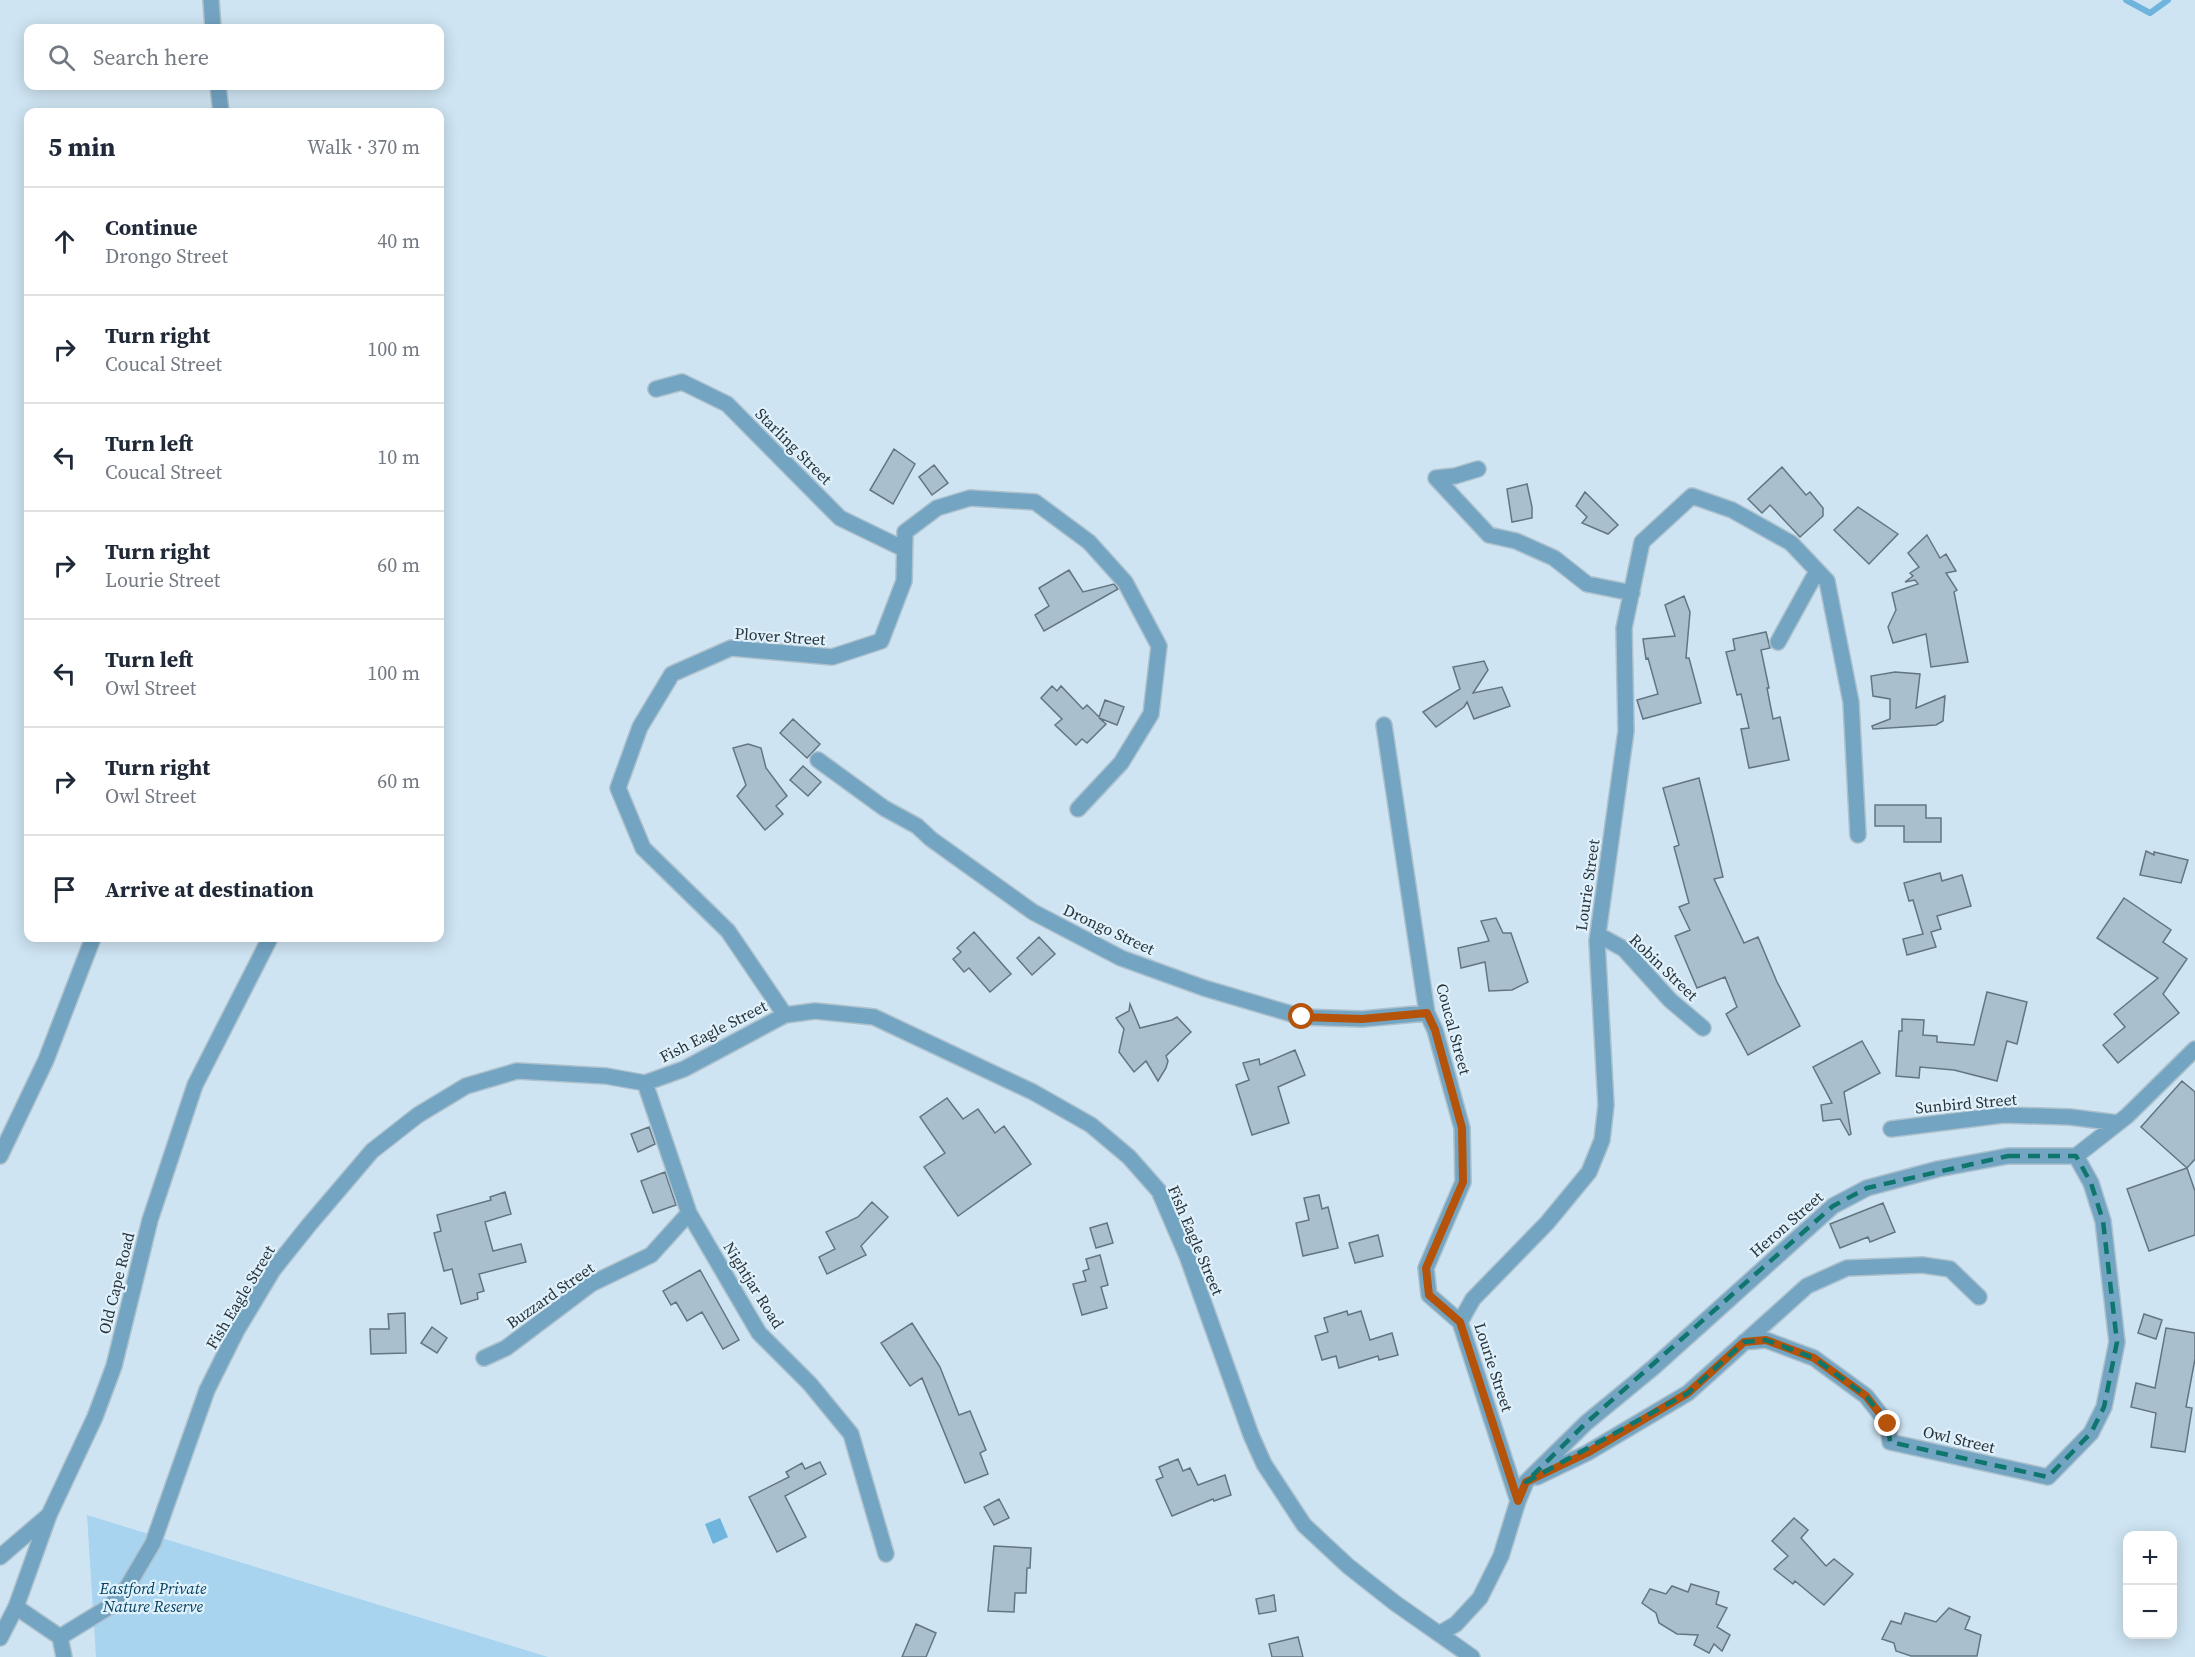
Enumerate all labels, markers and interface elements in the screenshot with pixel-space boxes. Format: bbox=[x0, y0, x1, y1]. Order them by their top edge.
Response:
search box bbox=[24, 24, 444, 90]
icon: search bbox=[45, 41, 78, 74]
text: Search here bbox=[93, 42, 209, 72]
text: 5 min bbox=[48, 129, 115, 165]
text: Walk · 370 m bbox=[307, 133, 420, 161]
text: Continue bbox=[105, 212, 198, 242]
icon: ahead bbox=[48, 225, 81, 258]
text: 40 m bbox=[377, 227, 420, 255]
text: Drongo Street bbox=[105, 242, 228, 270]
text: Turn right bbox=[105, 320, 210, 350]
icon: right bbox=[48, 333, 81, 366]
text: 100 m bbox=[367, 335, 420, 363]
text: Coucal Street bbox=[105, 350, 222, 378]
street label: Starling Street bbox=[751, 403, 838, 490]
text: Turn left bbox=[105, 428, 193, 458]
icon: left bbox=[48, 441, 81, 474]
text: 10 m bbox=[377, 443, 420, 471]
text: Coucal Street bbox=[105, 458, 222, 486]
text: Turn right bbox=[105, 536, 210, 566]
icon: right bbox=[48, 549, 81, 582]
text: 60 m bbox=[377, 551, 420, 579]
text: Lourie Street bbox=[105, 566, 220, 594]
street label: Plover Street bbox=[734, 622, 827, 650]
text: Turn left bbox=[105, 644, 193, 674]
icon: left bbox=[48, 657, 81, 690]
text: 100 m bbox=[367, 659, 420, 687]
text: Owl Street bbox=[105, 674, 196, 702]
text: Turn right bbox=[105, 752, 210, 782]
icon: right bbox=[48, 765, 81, 798]
text: 60 m bbox=[377, 767, 420, 795]
text: Owl Street bbox=[105, 782, 196, 810]
street label: Lourie Street bbox=[1570, 837, 1604, 932]
icon: arrive bbox=[48, 873, 81, 906]
text: Arrive at destination bbox=[105, 874, 314, 904]
street label: Drongo Street bbox=[1060, 898, 1159, 960]
street label: Robin Street bbox=[1625, 929, 1704, 1006]
street label: Coucal Street bbox=[1431, 981, 1477, 1078]
street label: Fish Eagle Street bbox=[656, 994, 771, 1068]
route start bbox=[1288, 1003, 1314, 1029]
street label: Sunbird Street bbox=[1914, 1088, 2018, 1118]
street label: Fish Eagle Street bbox=[1163, 1182, 1229, 1299]
street label: Heron Street bbox=[1745, 1185, 1828, 1262]
street label: Old Cape Road bbox=[93, 1230, 139, 1336]
street label: Nightjar Road bbox=[719, 1237, 789, 1333]
street label: Fish Eagle Street bbox=[200, 1240, 280, 1353]
street label: Buzzard Street bbox=[502, 1256, 599, 1333]
street label: Lourie Street bbox=[1469, 1320, 1519, 1415]
route end bbox=[1874, 1410, 1900, 1436]
street label: Owl Street bbox=[1921, 1420, 1998, 1458]
map controls bbox=[2123, 1531, 2177, 1639]
button: + bbox=[2123, 1531, 2177, 1585]
park label: Eastford Private Nature Reserve bbox=[99, 1577, 207, 1617]
button: − bbox=[2123, 1585, 2177, 1639]

